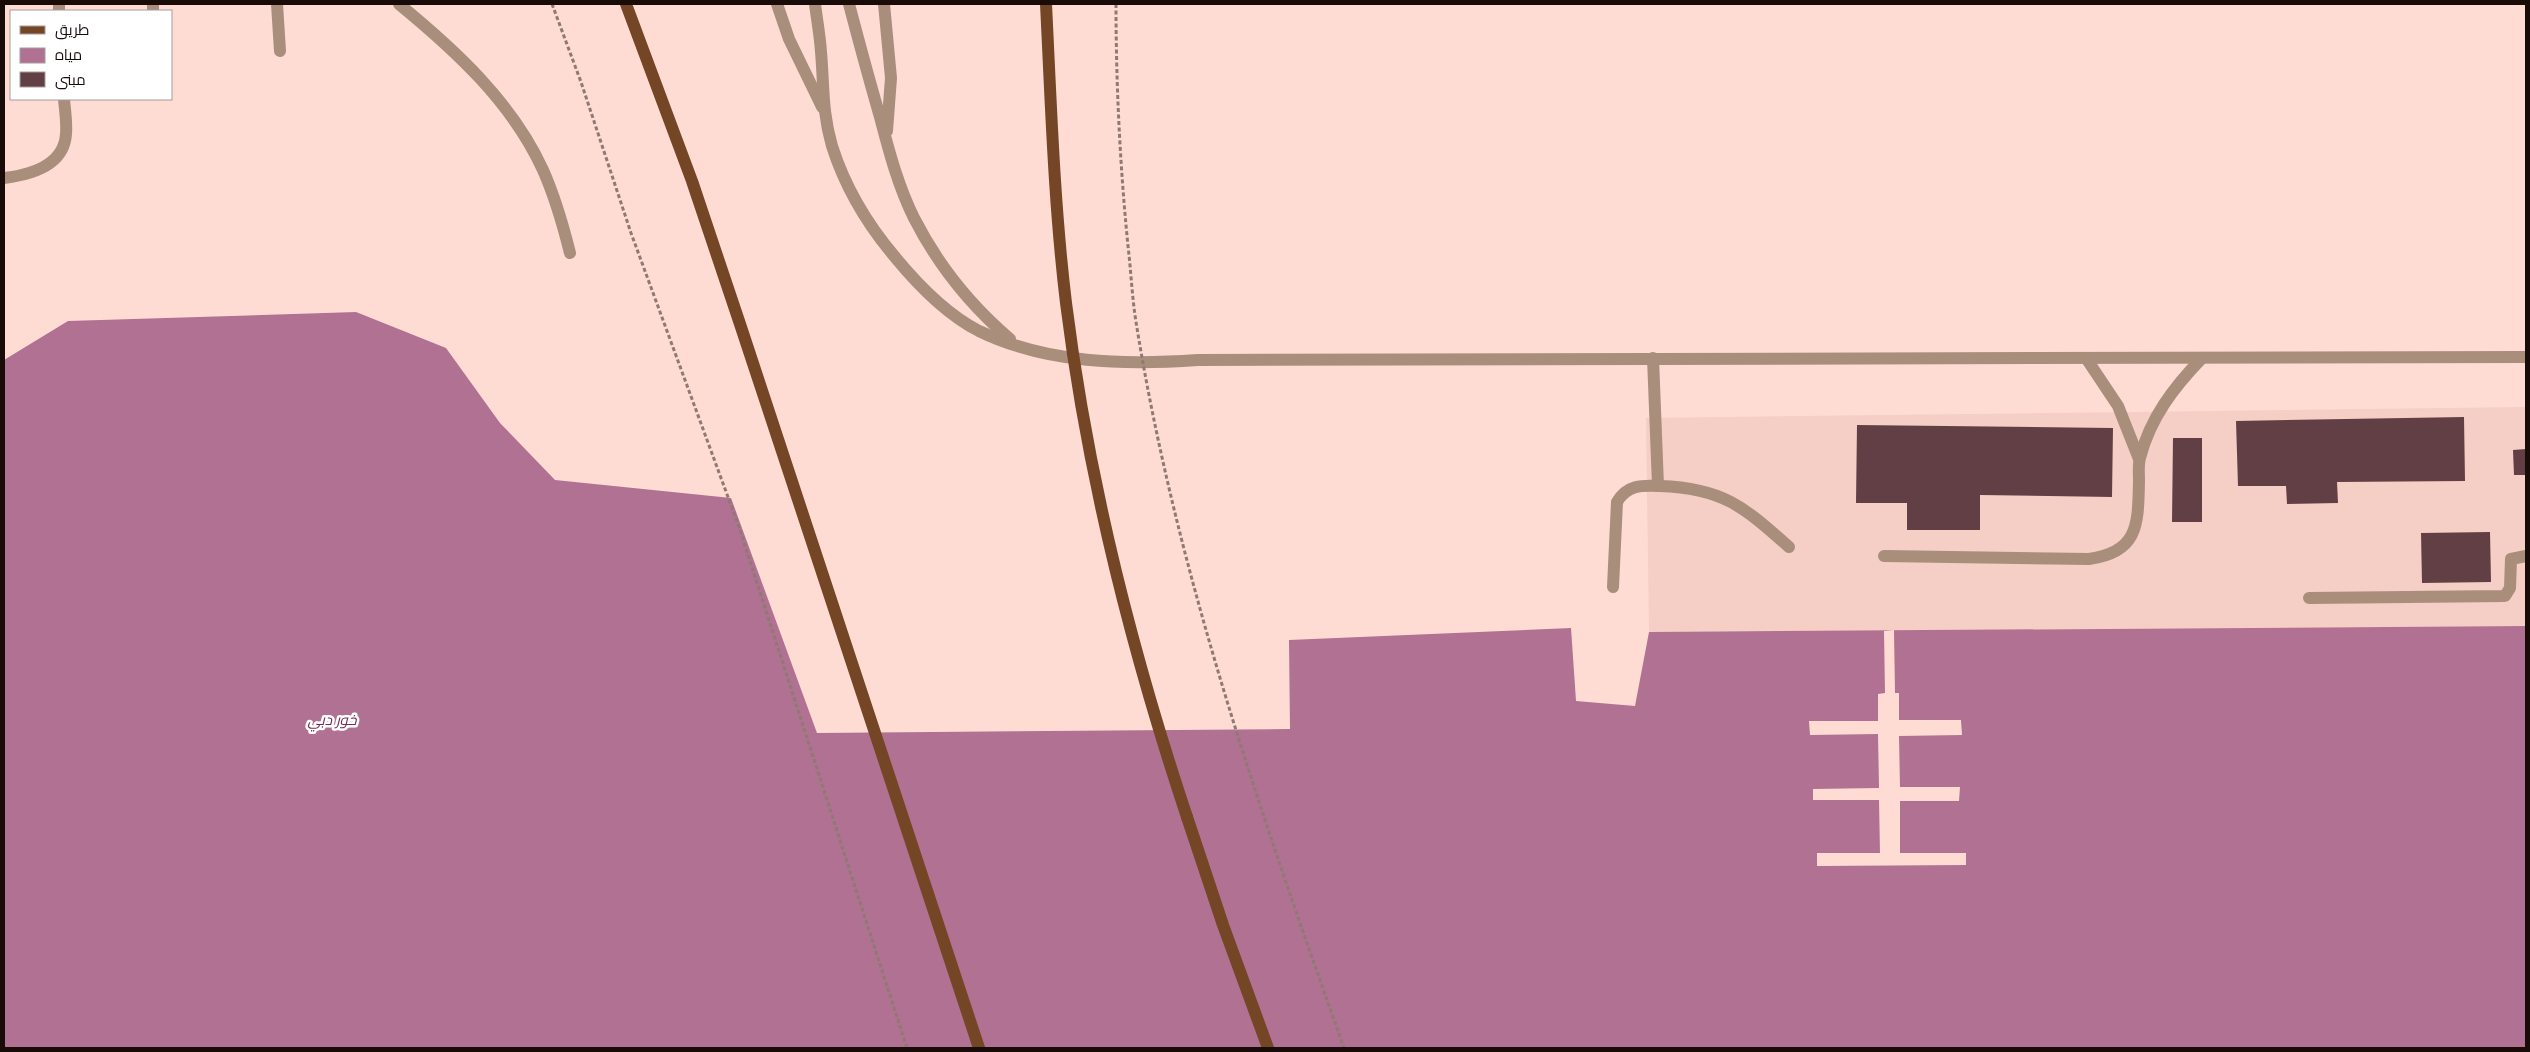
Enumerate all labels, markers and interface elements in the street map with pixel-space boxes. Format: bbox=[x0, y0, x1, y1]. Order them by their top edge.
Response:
legend bbox=[10, 10, 172, 100]
text: طريق bbox=[55, 21, 89, 40]
text: مياه bbox=[55, 46, 82, 64]
text: مبنى bbox=[55, 71, 86, 90]
water label: خور دبي bbox=[307, 711, 357, 732]

